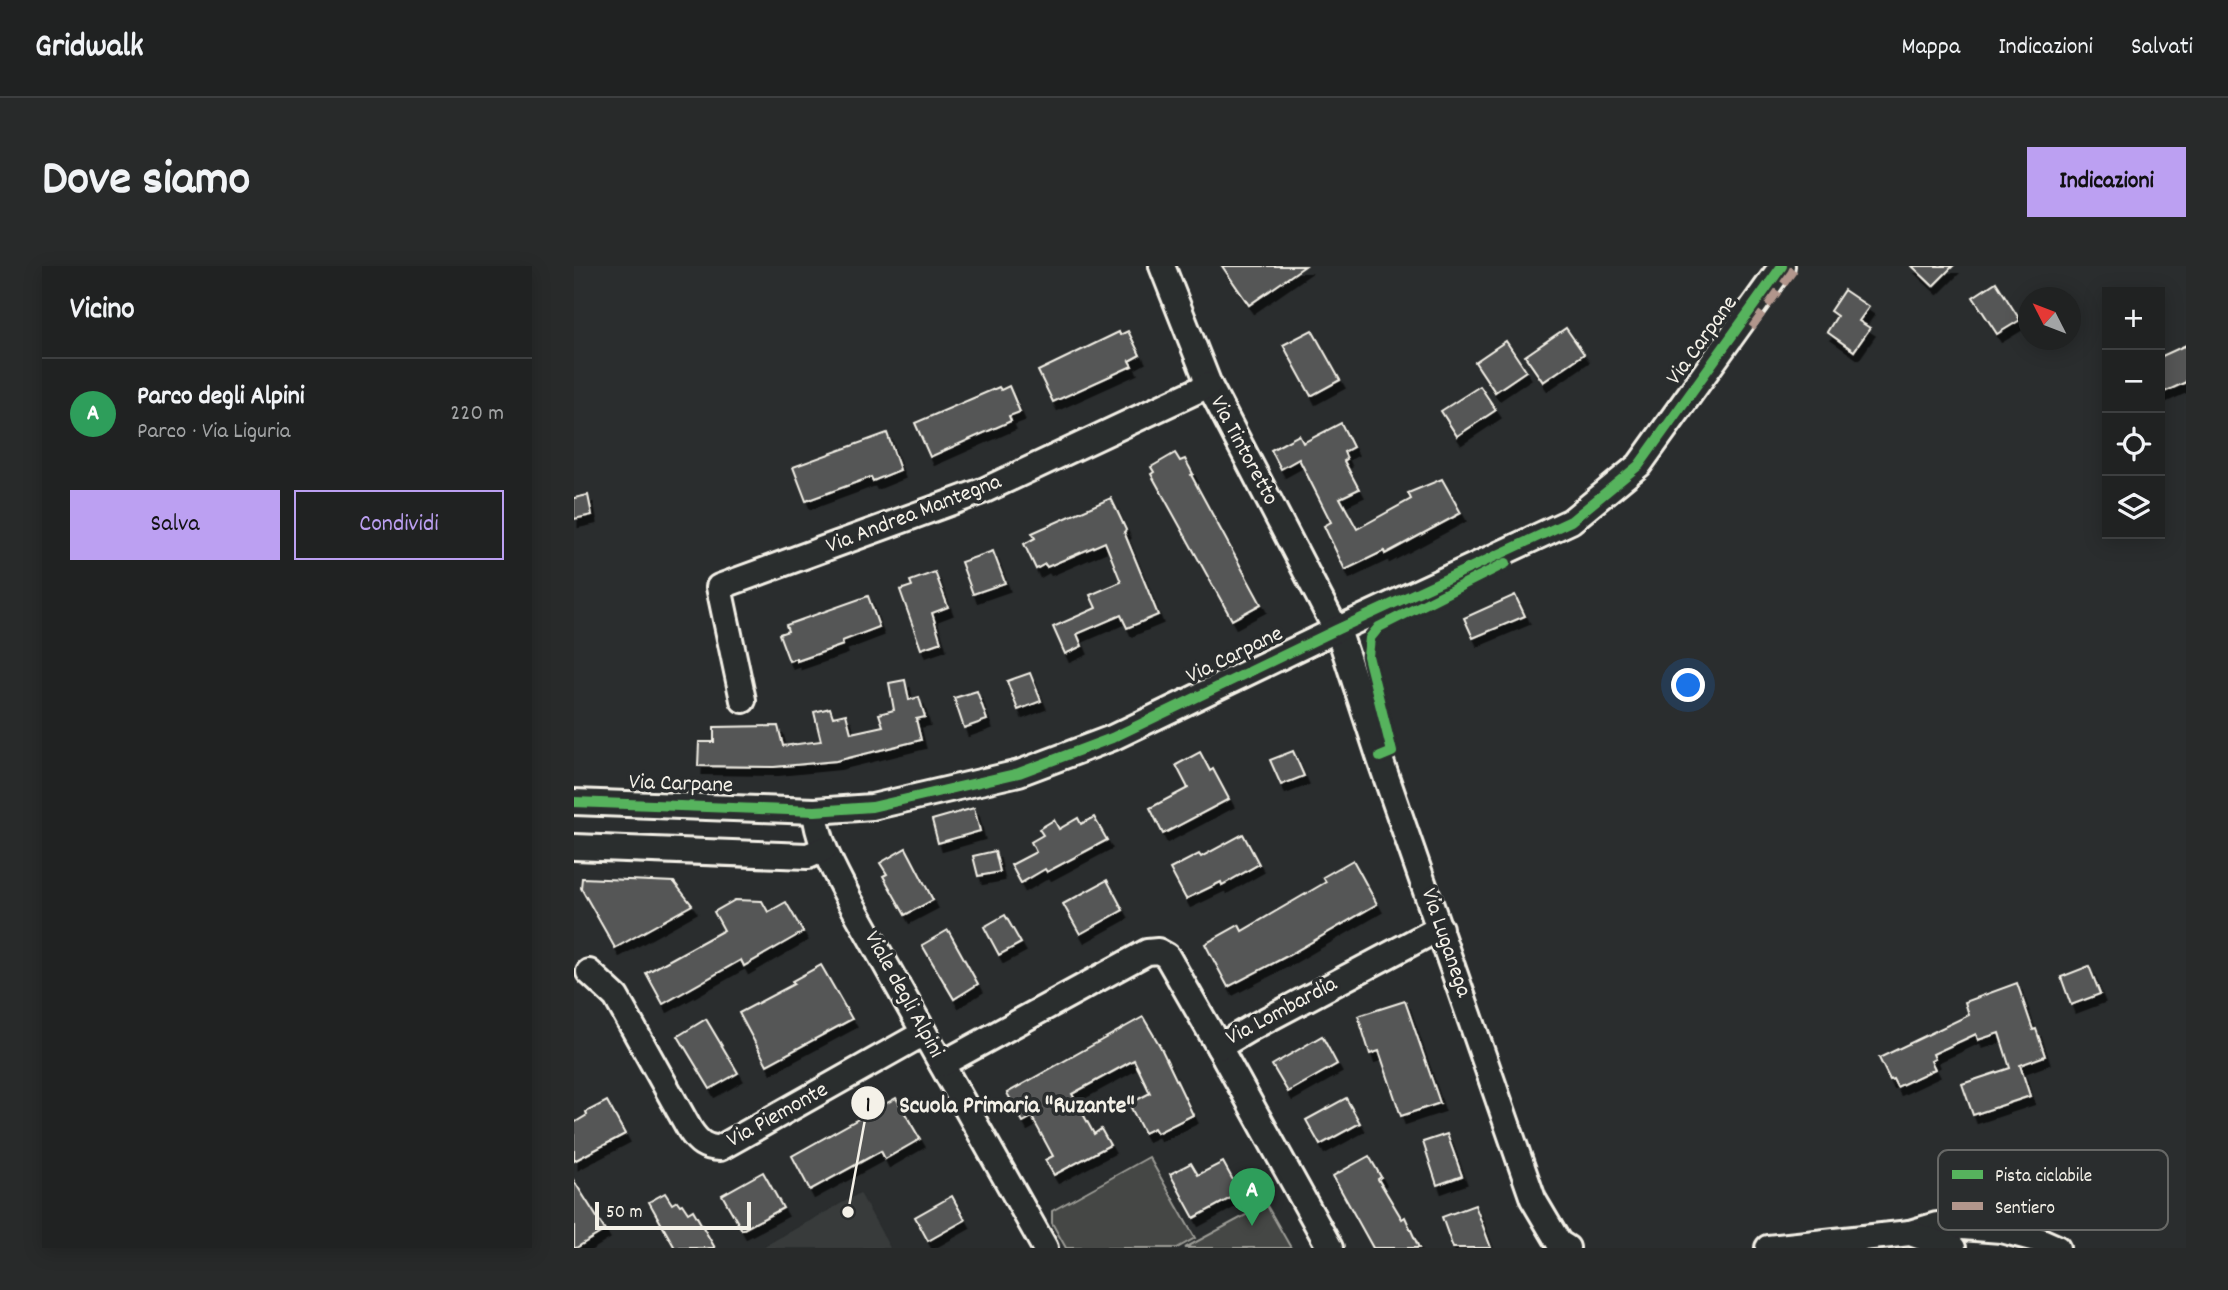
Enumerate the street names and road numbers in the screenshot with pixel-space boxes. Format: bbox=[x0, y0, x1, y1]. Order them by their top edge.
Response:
street label: Via Carpane bbox=[1659, 289, 1747, 393]
street label: Via Tintoretto bbox=[1200, 390, 1286, 512]
street label: Via Andrea Mantegna bbox=[822, 466, 1007, 564]
street label: Via Carpane bbox=[1181, 618, 1289, 694]
street label: Via Carpane bbox=[628, 767, 734, 803]
street label: Via Luganega bbox=[1411, 884, 1479, 1003]
street label: Viale degli Alpini bbox=[855, 926, 951, 1064]
street label: Via Lombardia bbox=[1220, 968, 1345, 1055]
street label: Via Piemonte bbox=[721, 1075, 835, 1157]

